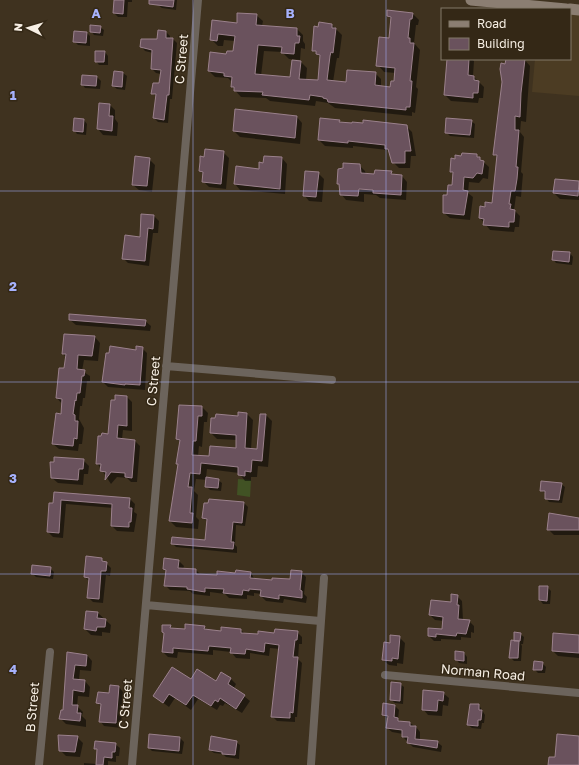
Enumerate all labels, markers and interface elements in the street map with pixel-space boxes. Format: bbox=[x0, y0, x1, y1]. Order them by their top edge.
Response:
text: A bbox=[91, 5, 101, 21]
text: B bbox=[285, 5, 295, 21]
north arrow bbox=[8, 8, 48, 48]
legend bbox=[441, 8, 571, 60]
text: Road bbox=[477, 16, 506, 31]
text: N bbox=[11, 22, 24, 32]
street label: C Street bbox=[171, 33, 191, 85]
text: Building bbox=[477, 36, 525, 51]
text: 1 bbox=[10, 87, 17, 103]
text: 2 bbox=[9, 278, 17, 294]
street label: C Street bbox=[143, 355, 163, 407]
text: 3 bbox=[9, 470, 17, 486]
street label: Norman Road bbox=[440, 660, 526, 684]
text: 4 bbox=[9, 661, 17, 677]
street label: C Street bbox=[115, 678, 135, 730]
street label: B Street bbox=[22, 681, 42, 733]

